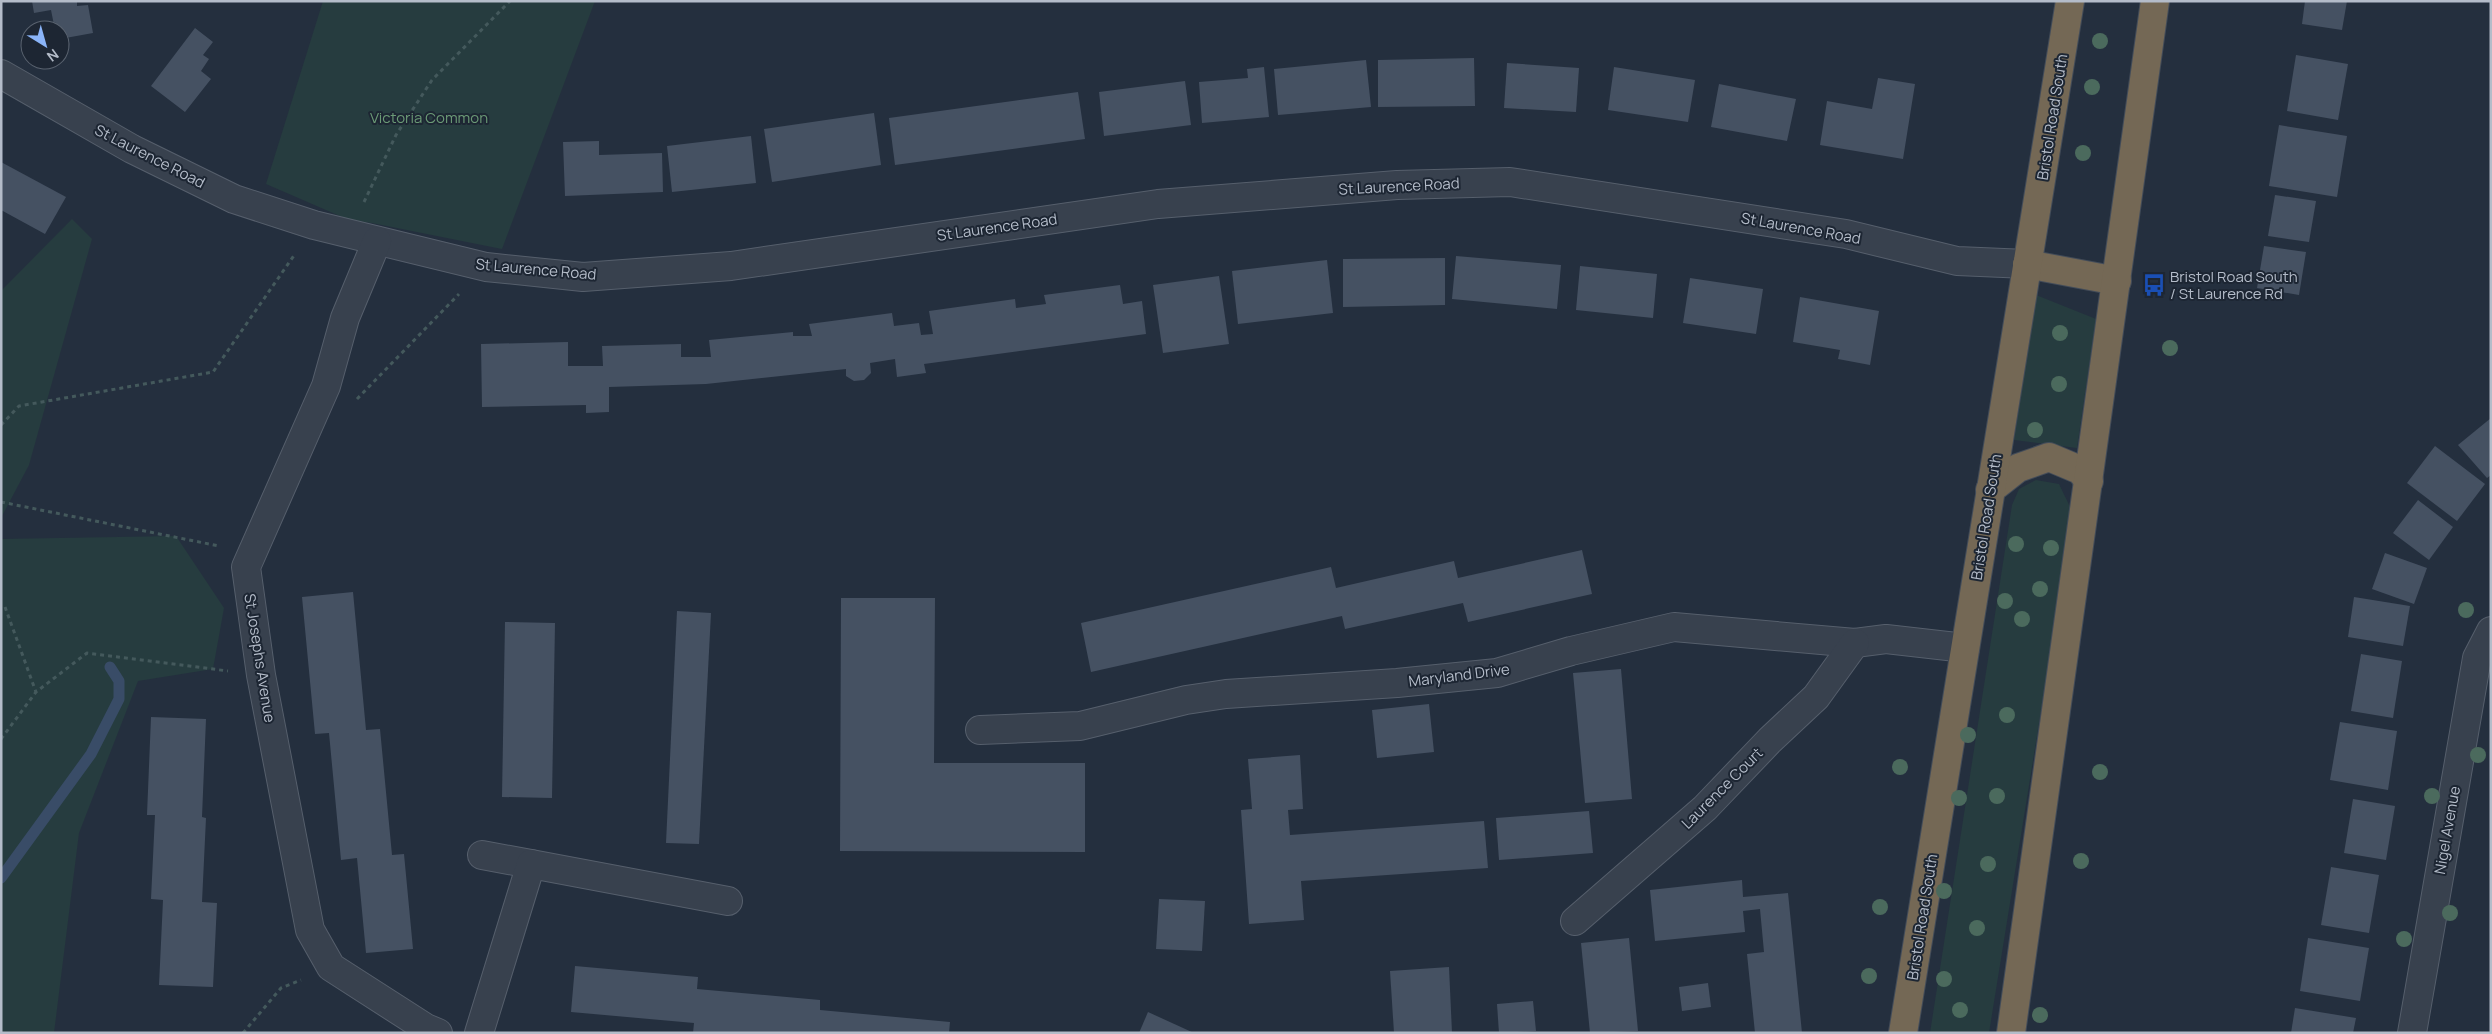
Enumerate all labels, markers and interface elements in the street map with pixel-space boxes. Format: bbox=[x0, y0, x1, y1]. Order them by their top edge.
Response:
north arrow bbox=[20, 20, 70, 70]
text: N bbox=[43, 45, 63, 66]
street label: Bristol Road South bbox=[2032, 52, 2072, 182]
park label: Victoria Common bbox=[370, 107, 488, 128]
street label: St Laurence Road bbox=[91, 119, 209, 193]
street label: St Laurence Road bbox=[1338, 172, 1460, 200]
street label: St Laurence Road bbox=[1739, 207, 1863, 249]
street label: St Laurence Road bbox=[936, 208, 1058, 246]
street label: St Laurence Road bbox=[475, 253, 597, 285]
place label: Bristol Road South / St Laurence Rd bbox=[2170, 266, 2298, 304]
bus stop icon: Bristol Road South / St Laurence Rd bbox=[2141, 272, 2167, 298]
street label: Bristol Road South bbox=[1966, 452, 2006, 582]
street label: St Josephs Avenue bbox=[239, 592, 281, 724]
street label: Maryland Drive bbox=[1407, 658, 1511, 692]
street label: Laurence Court bbox=[1677, 743, 1767, 833]
street label: Nigel Avenue bbox=[2429, 784, 2465, 876]
street label: Bristol Road South bbox=[1902, 852, 1942, 982]

